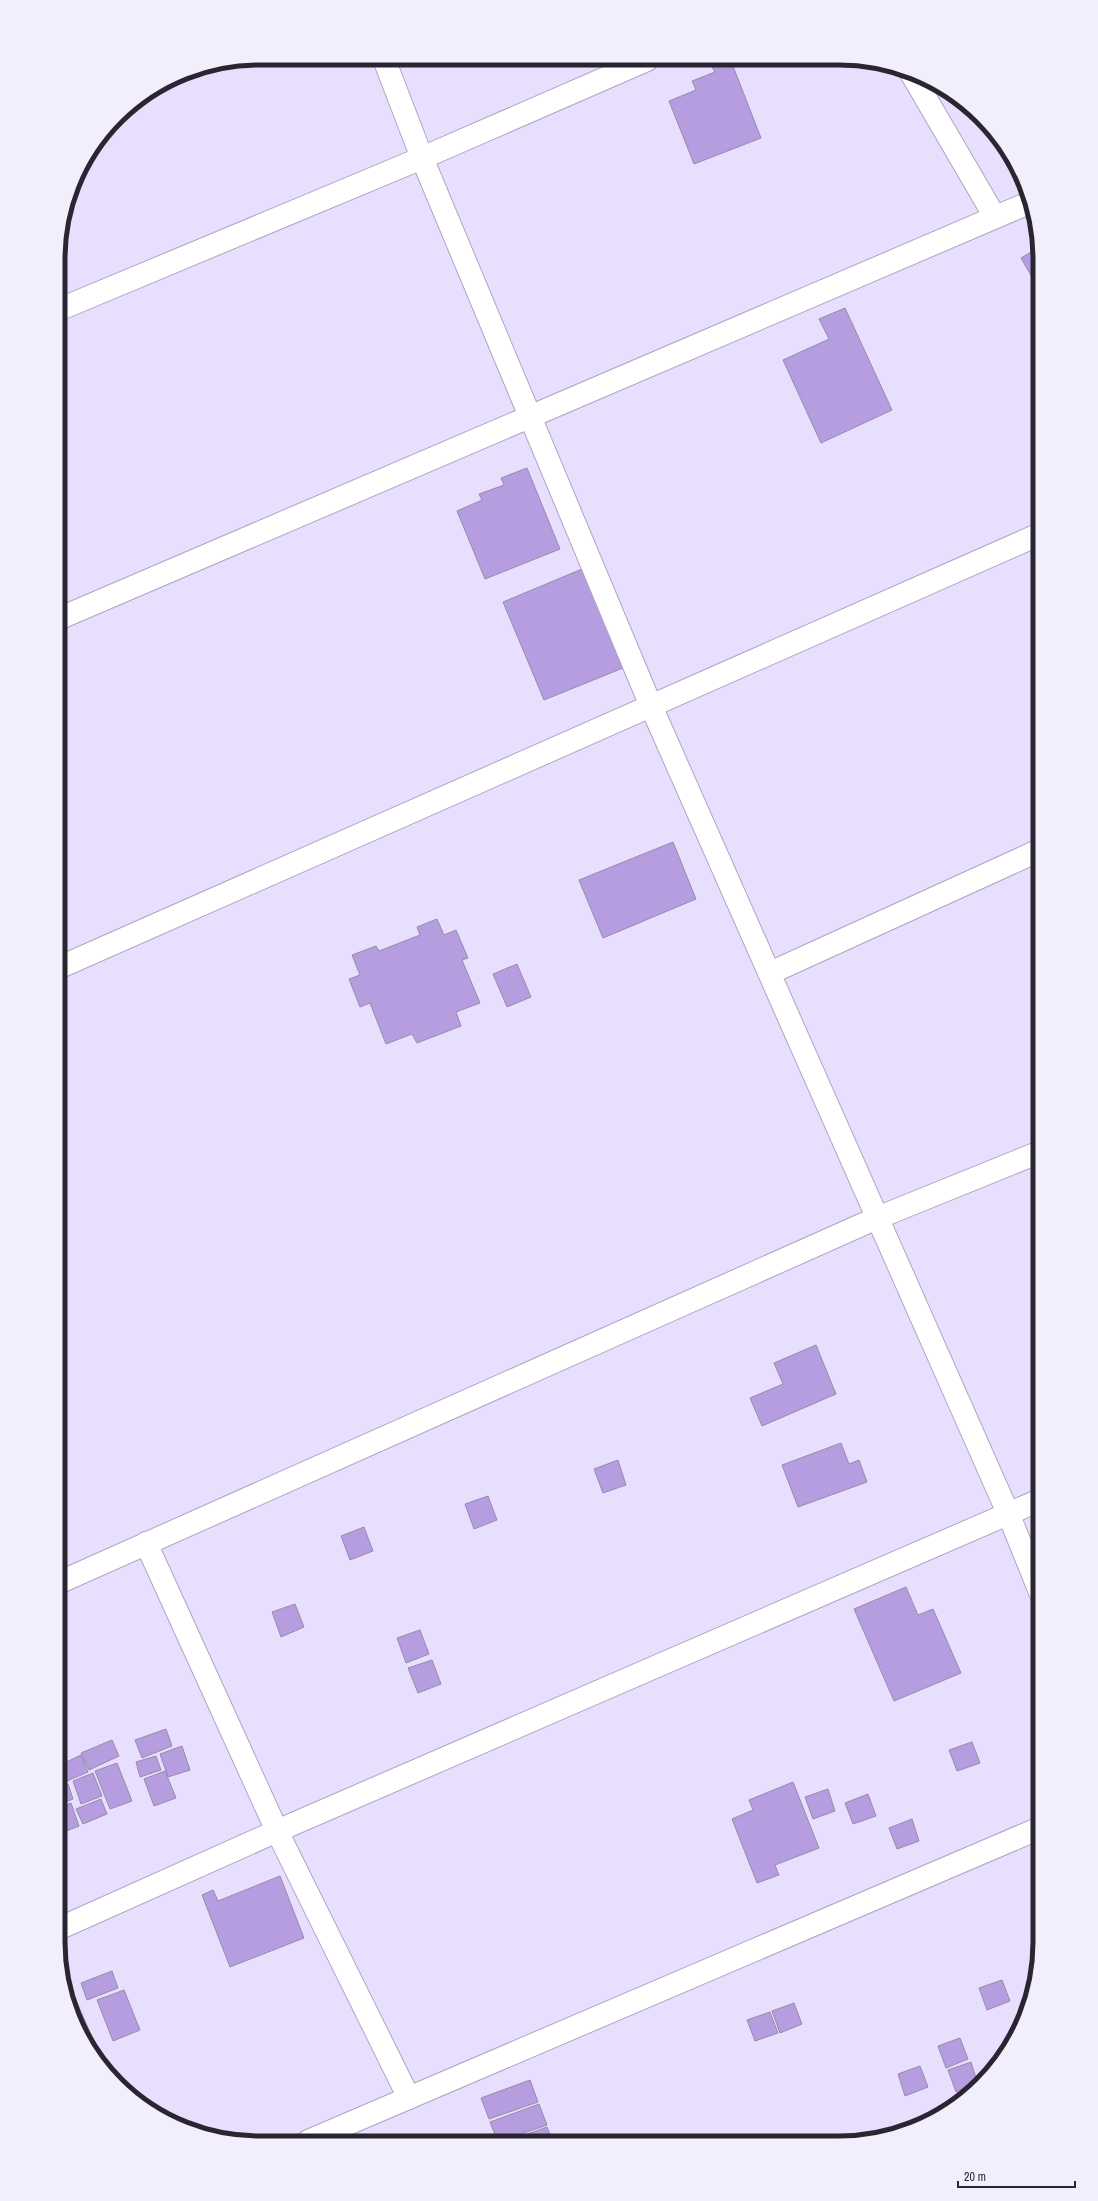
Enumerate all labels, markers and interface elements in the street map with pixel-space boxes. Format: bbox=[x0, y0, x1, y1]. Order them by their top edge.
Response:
scale bar bbox=[958, 2163, 1075, 2189]
text: 20 m bbox=[964, 2169, 986, 2185]

